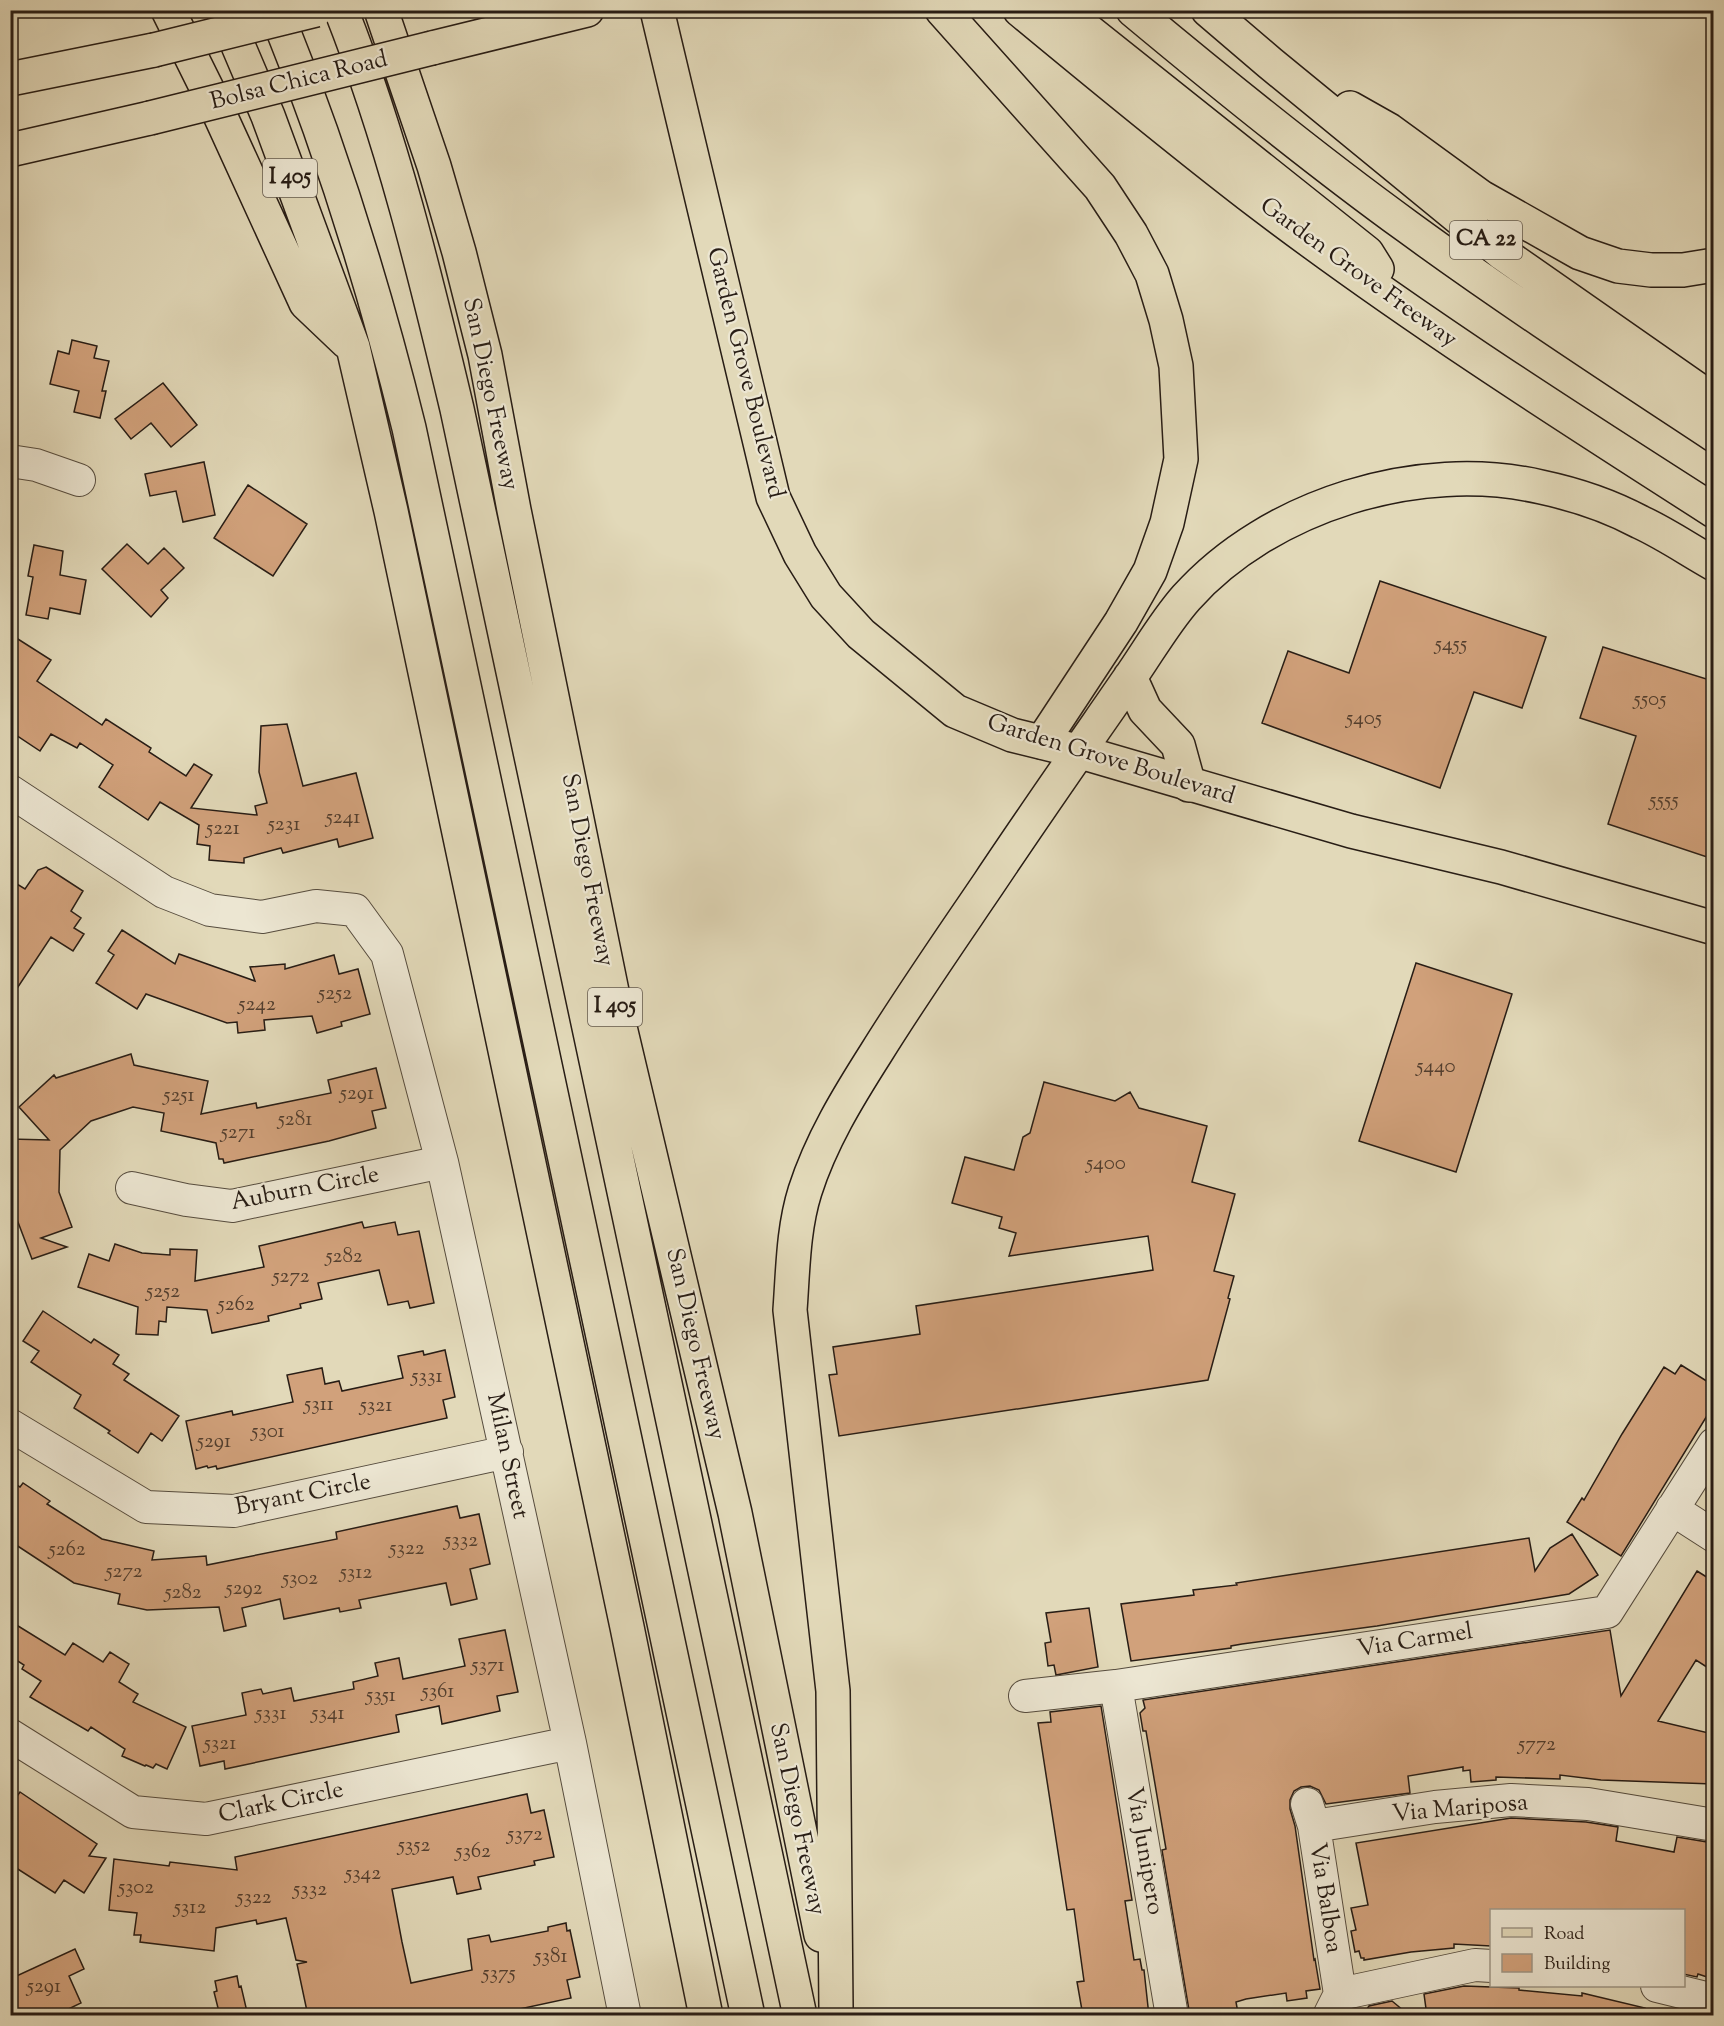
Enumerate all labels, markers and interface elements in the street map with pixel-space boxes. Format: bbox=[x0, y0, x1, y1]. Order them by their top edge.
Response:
street label: Bolsa Chica Road bbox=[207, 42, 392, 119]
road number: I 405 bbox=[263, 159, 317, 197]
street label: Garden Grove Freeway bbox=[1252, 190, 1464, 356]
road number: CA 22 bbox=[1450, 221, 1522, 259]
street label: Garden Grove Boulevard bbox=[697, 244, 793, 502]
street label: San Diego Freeway bbox=[453, 295, 527, 493]
house number: 5455 bbox=[1434, 630, 1467, 660]
house number: 5505 bbox=[1633, 685, 1666, 715]
house number: 5405 bbox=[1345, 704, 1382, 734]
street label: Garden Grove Boulevard bbox=[983, 706, 1240, 814]
street label: San Diego Freeway bbox=[552, 771, 622, 969]
house number: 5555 bbox=[1648, 786, 1679, 816]
house number: 5241 bbox=[325, 803, 360, 833]
house number: 5231 bbox=[267, 810, 300, 840]
house number: 5221 bbox=[205, 814, 240, 844]
house number: 5252 bbox=[317, 979, 352, 1009]
road number: I 405 bbox=[588, 988, 642, 1026]
house number: 5242 bbox=[237, 990, 276, 1020]
house number: 5440 bbox=[1415, 1052, 1456, 1082]
house number: 5291 bbox=[339, 1079, 374, 1109]
house number: 5251 bbox=[162, 1081, 195, 1111]
house number: 5281 bbox=[277, 1105, 312, 1135]
house number: 5271 bbox=[220, 1118, 255, 1148]
house number: 5400 bbox=[1085, 1149, 1126, 1179]
street label: Auburn Circle bbox=[228, 1158, 382, 1220]
house number: 5282 bbox=[324, 1242, 363, 1272]
street label: San Diego Freeway bbox=[656, 1245, 734, 1443]
house number: 5272 bbox=[271, 1262, 310, 1292]
house number: 5252 bbox=[145, 1277, 180, 1307]
house number: 5262 bbox=[216, 1290, 255, 1320]
house number: 5331 bbox=[410, 1362, 443, 1392]
house number: 5311 bbox=[303, 1390, 334, 1420]
street label: Milan Street bbox=[477, 1390, 537, 1522]
house number: 5321 bbox=[359, 1391, 392, 1421]
house number: 5301 bbox=[250, 1417, 285, 1447]
house number: 5291 bbox=[196, 1427, 231, 1457]
street label: Bryant Circle bbox=[232, 1465, 374, 1525]
house number: 5332 bbox=[443, 1526, 478, 1556]
house number: 5322 bbox=[388, 1534, 425, 1564]
house number: 5262 bbox=[47, 1535, 86, 1565]
house number: 5272 bbox=[104, 1557, 143, 1587]
house number: 5312 bbox=[339, 1558, 372, 1588]
house number: 5302 bbox=[281, 1564, 318, 1594]
house number: 5292 bbox=[224, 1574, 263, 1604]
house number: 5282 bbox=[163, 1578, 202, 1608]
street label: Via Carmel bbox=[1355, 1615, 1476, 1667]
house number: 5371 bbox=[470, 1651, 505, 1681]
house number: 5361 bbox=[421, 1677, 454, 1707]
house number: 5351 bbox=[365, 1681, 396, 1711]
house number: 5331 bbox=[254, 1699, 287, 1729]
house number: 5341 bbox=[310, 1699, 345, 1729]
street label: San Diego Freeway bbox=[760, 1720, 834, 1918]
house number: 5321 bbox=[203, 1729, 236, 1759]
house number: 5772 bbox=[1517, 1730, 1556, 1760]
street label: Clark Circle bbox=[215, 1773, 347, 1833]
street label: Via Junipero bbox=[1116, 1784, 1172, 1918]
street label: Via Mariposa bbox=[1391, 1786, 1529, 1832]
house number: 5372 bbox=[506, 1820, 543, 1850]
house number: 5352 bbox=[397, 1831, 431, 1861]
house number: 5362 bbox=[454, 1837, 491, 1867]
street label: Via Balboa bbox=[1300, 1840, 1350, 1956]
house number: 5342 bbox=[344, 1859, 381, 1889]
house number: 5302 bbox=[117, 1873, 154, 1903]
house number: 5332 bbox=[292, 1875, 327, 1905]
house number: 5322 bbox=[235, 1883, 272, 1913]
house number: 5312 bbox=[173, 1893, 206, 1923]
legend bbox=[1490, 1909, 1685, 1987]
text: Road bbox=[1544, 1922, 1584, 1948]
house number: 5381 bbox=[533, 1942, 568, 1972]
text: Building bbox=[1544, 1952, 1610, 1978]
house number: 5375 bbox=[481, 1959, 516, 1989]
house number: 5291 bbox=[26, 1972, 61, 2002]

